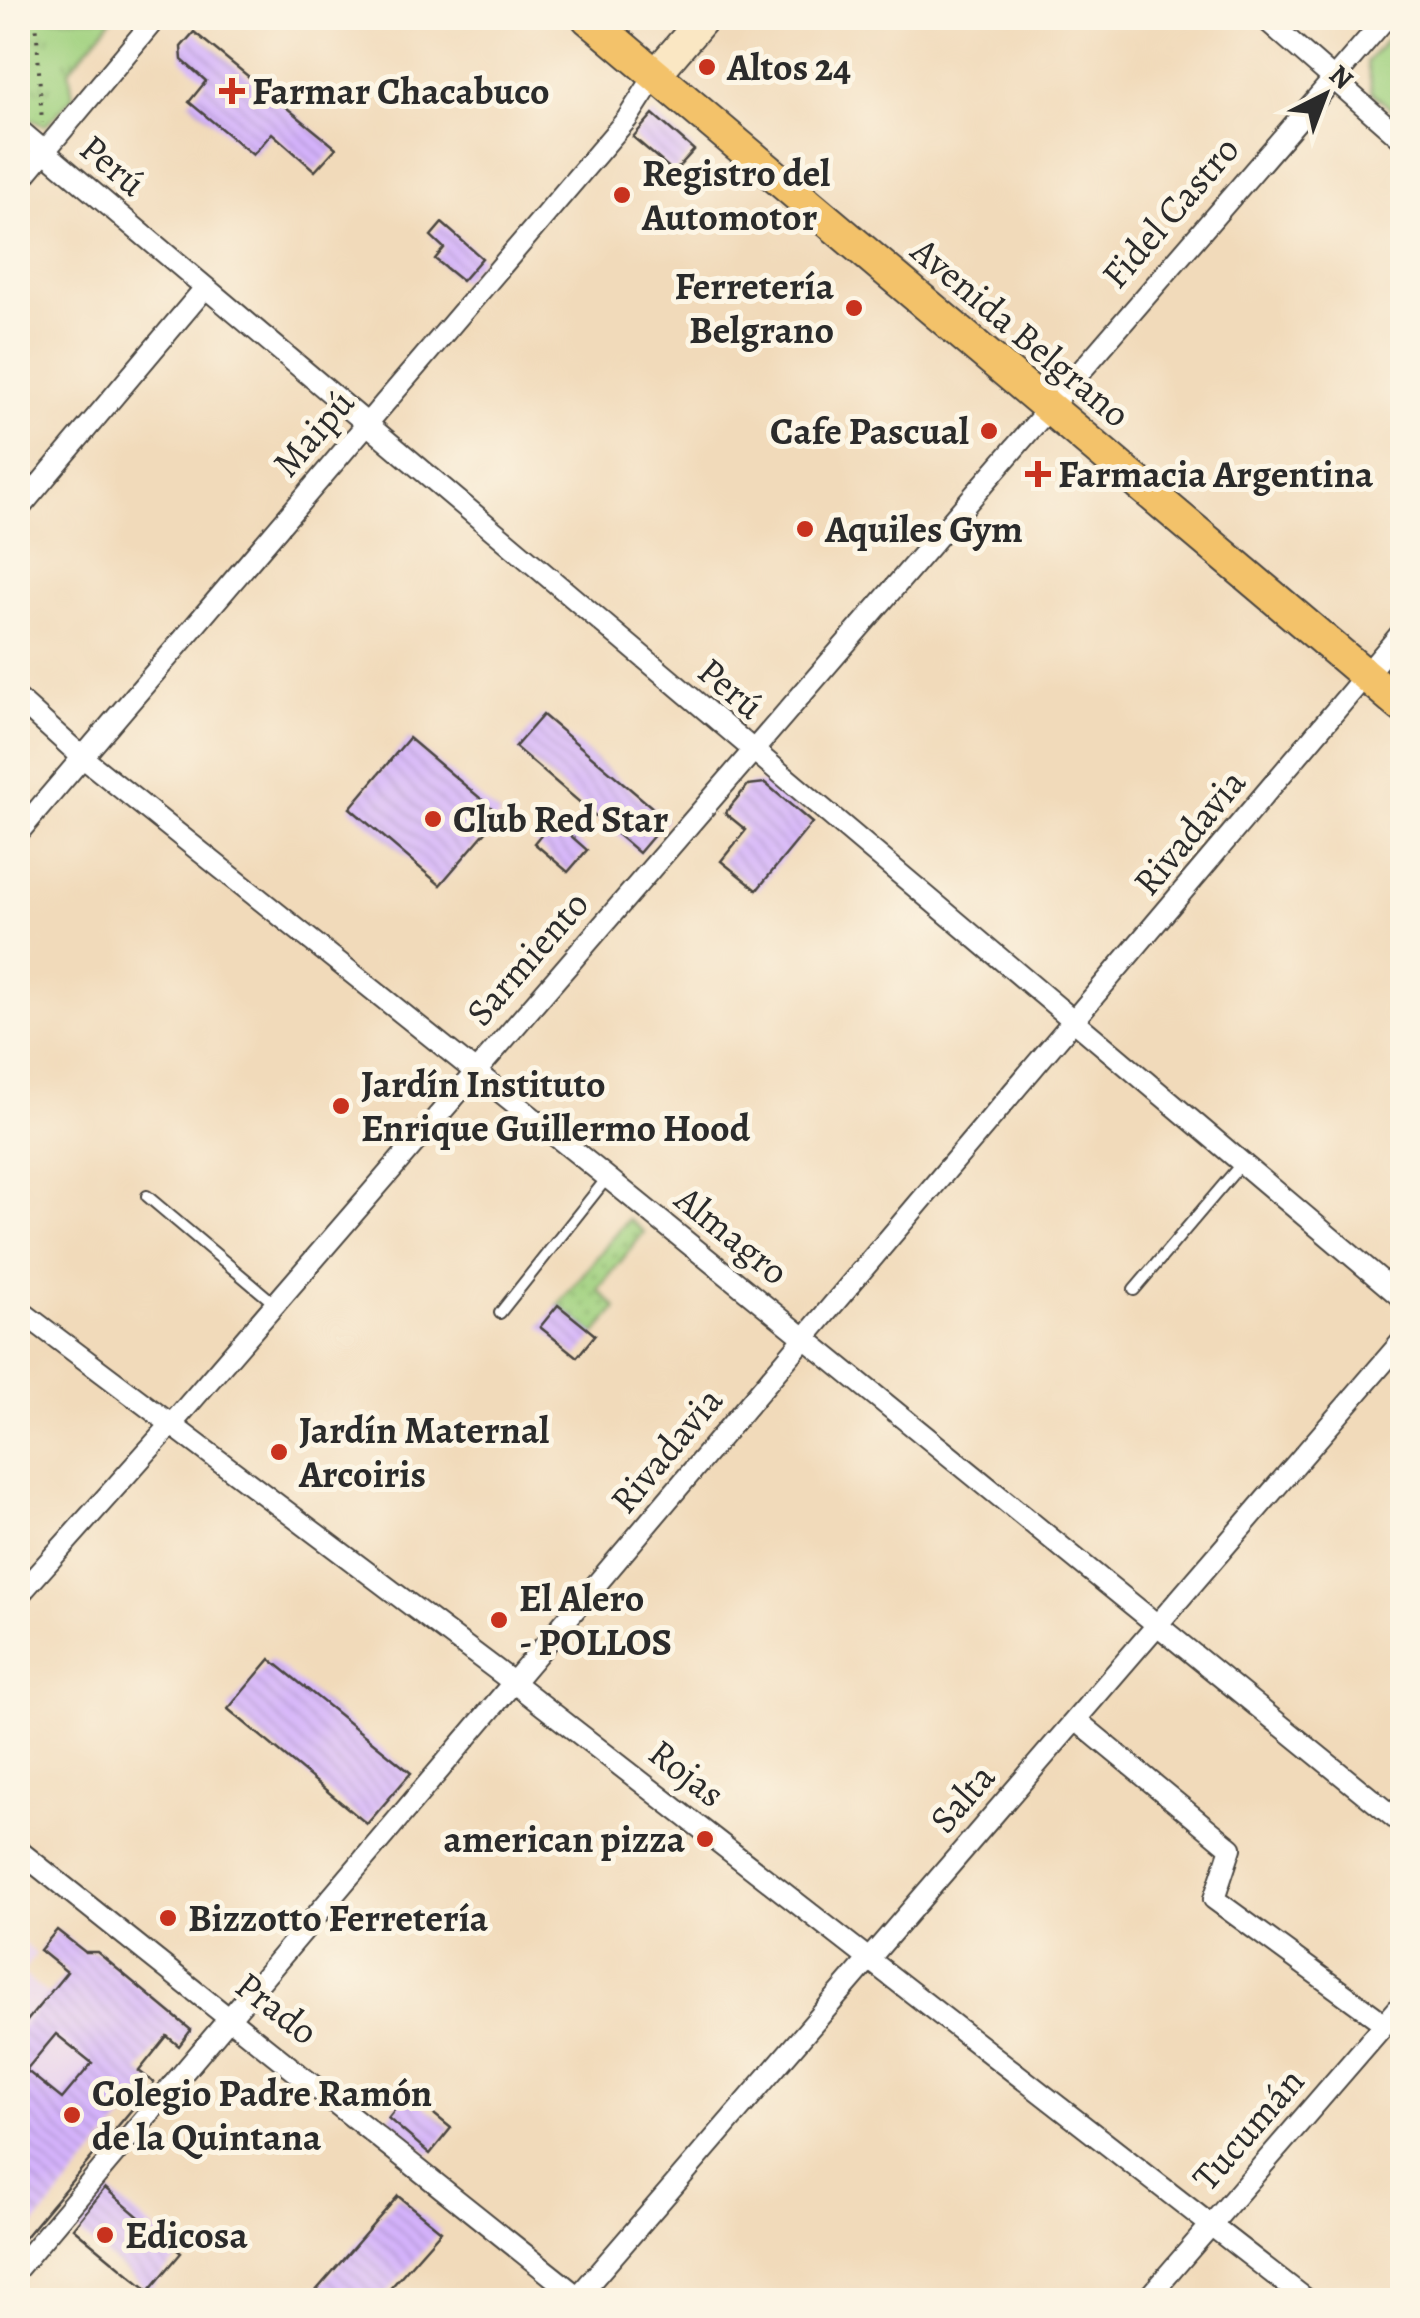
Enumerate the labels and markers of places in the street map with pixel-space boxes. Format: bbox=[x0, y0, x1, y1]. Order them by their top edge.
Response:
place label: Altos 24 bbox=[726, 41, 851, 93]
marker: Altos 24 bbox=[696, 56, 718, 78]
place label: Farmar Chacabuco bbox=[252, 65, 550, 117]
marker: Farmar Chacabuco bbox=[221, 80, 243, 102]
place label: Registro del Automotor bbox=[641, 147, 830, 243]
marker: Registro del Automotor bbox=[611, 184, 633, 206]
place label: Ferretería Belgrano bbox=[674, 260, 835, 356]
marker: Ferretería Belgrano bbox=[843, 297, 865, 319]
place label: Cafe Pascual bbox=[770, 405, 969, 457]
marker: Cafe Pascual bbox=[978, 420, 1000, 442]
place label: Farmacia Argentina bbox=[1058, 448, 1374, 500]
marker: Farmacia Argentina bbox=[1027, 463, 1049, 485]
place label: Aquiles Gym bbox=[824, 503, 1023, 555]
marker: Aquiles Gym bbox=[794, 518, 816, 540]
place label: Club Red Star bbox=[453, 793, 669, 845]
marker: Club Red Star bbox=[422, 808, 444, 830]
place label: Jardín Instituto Enrique Guillermo Hood bbox=[361, 1058, 751, 1154]
marker: Jardín Instituto Enrique Guillermo Hood bbox=[330, 1095, 352, 1117]
place label: Jardín Maternal Arcoiris bbox=[298, 1404, 549, 1500]
marker: Jardín Maternal Arcoiris bbox=[268, 1441, 290, 1463]
place label: El Alero - POLLOS bbox=[519, 1572, 672, 1668]
marker: El Alero - POLLOS bbox=[488, 1609, 510, 1631]
place label: american pizza bbox=[444, 1813, 686, 1865]
marker: american pizza bbox=[694, 1828, 716, 1850]
place label: Bizzotto Ferretería bbox=[188, 1892, 489, 1944]
marker: Bizzotto Ferretería bbox=[157, 1907, 179, 1929]
place label: Colegio Padre Ramón de la Quintana bbox=[92, 2067, 432, 2163]
marker: Colegio Padre Ramón de la Quintana bbox=[61, 2104, 83, 2126]
place label: Edicosa bbox=[125, 2209, 248, 2261]
marker: Edicosa bbox=[94, 2224, 116, 2246]

